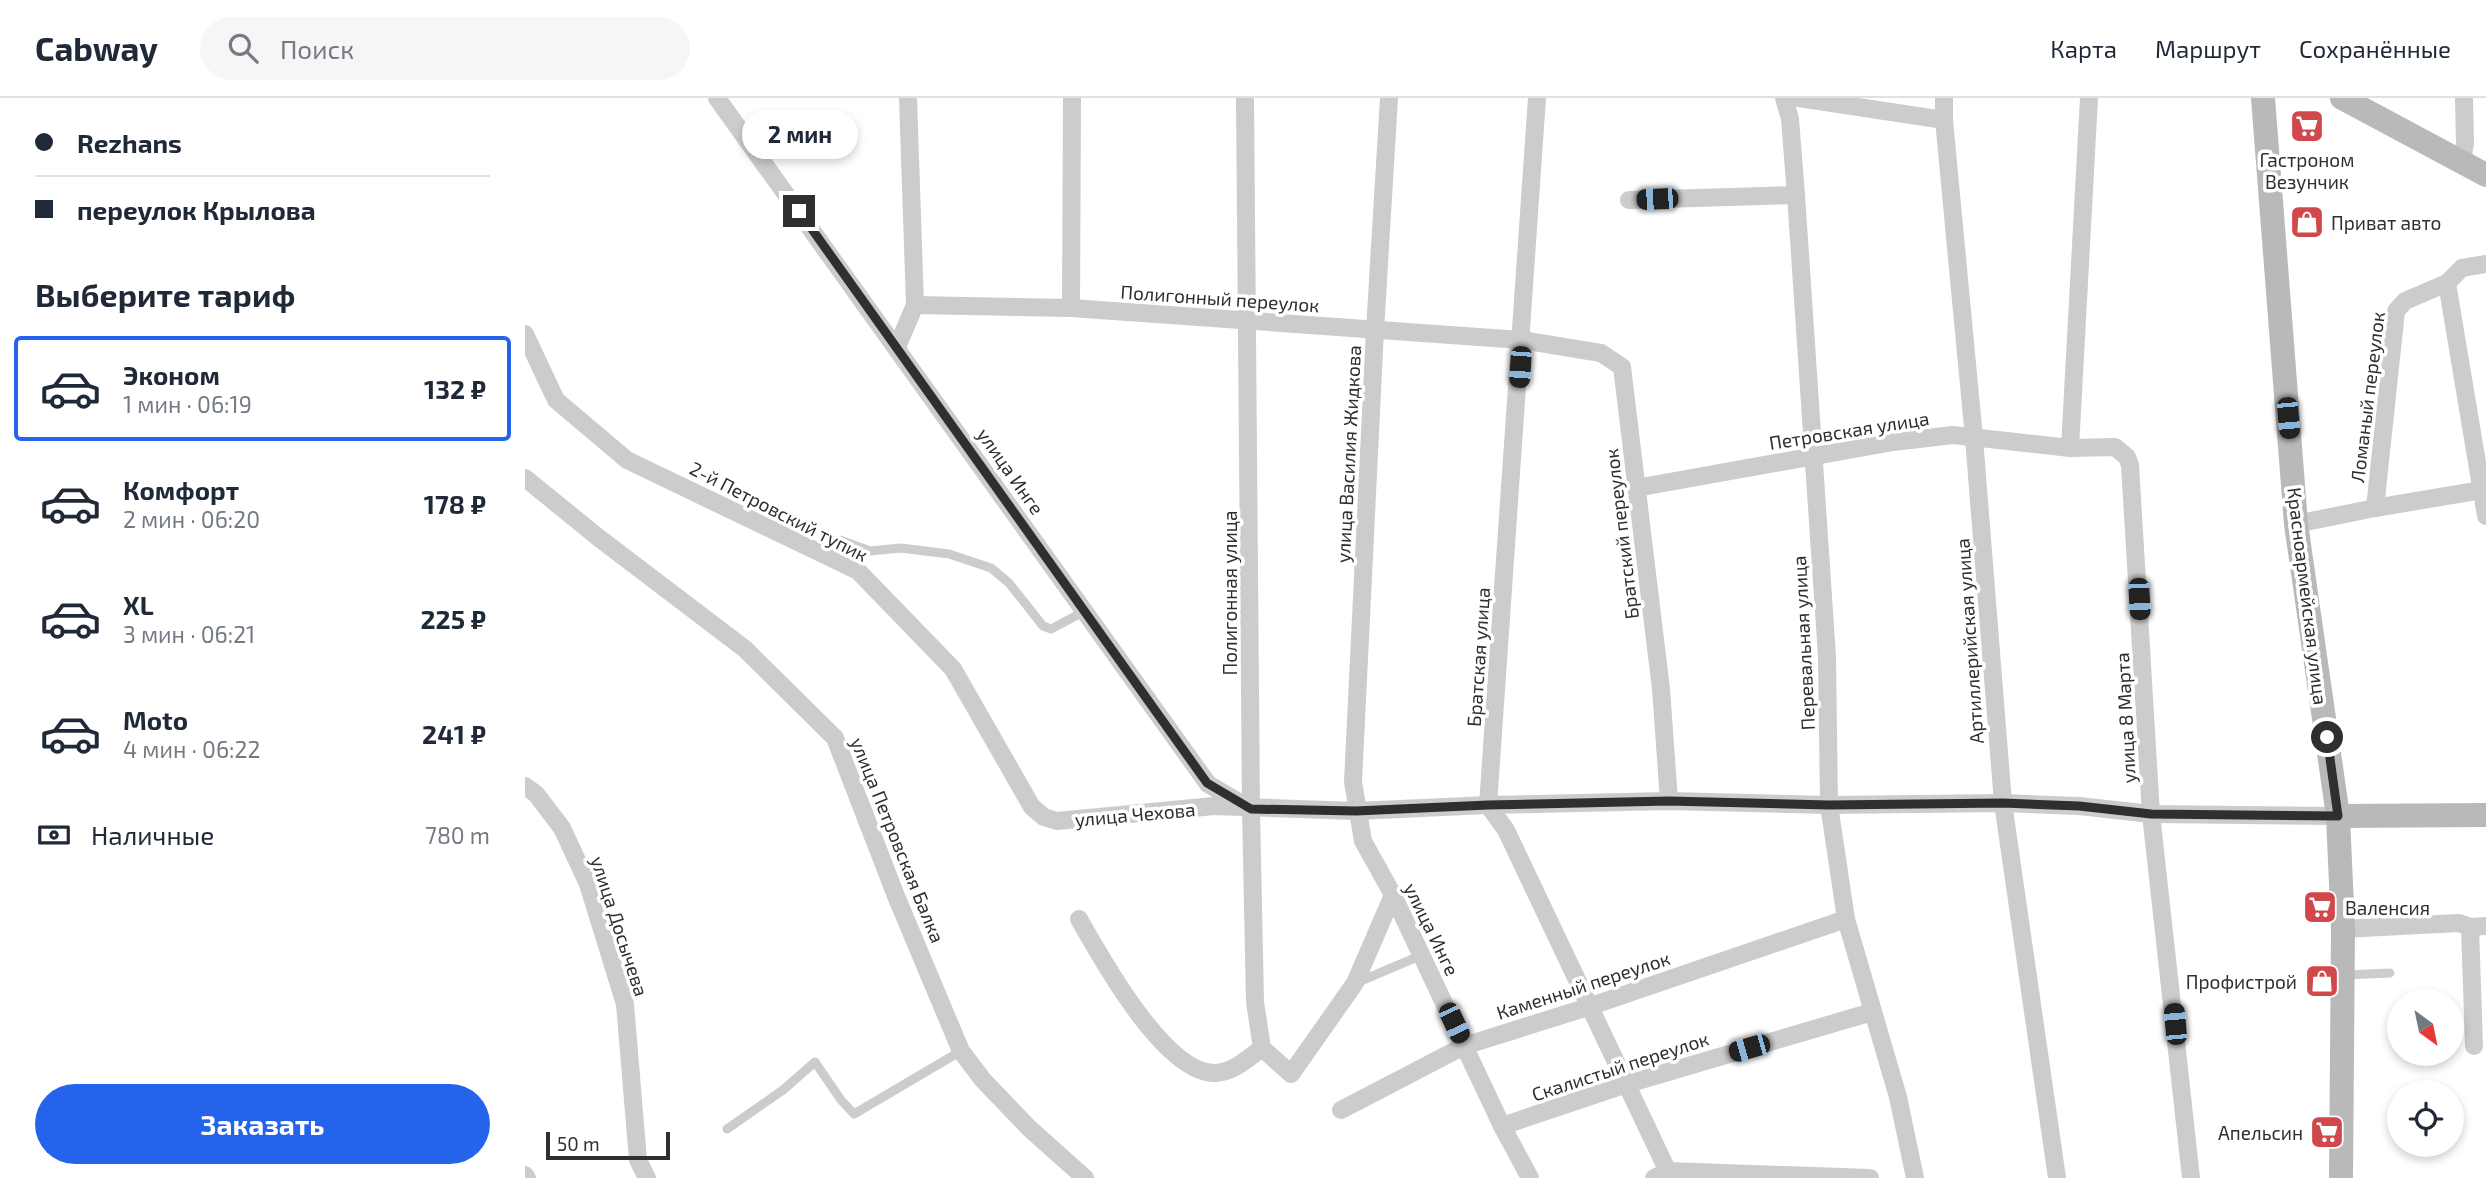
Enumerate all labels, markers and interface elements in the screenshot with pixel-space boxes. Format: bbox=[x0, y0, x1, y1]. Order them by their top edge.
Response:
search box bbox=[200, 17, 690, 80]
text: Cabway bbox=[35, 28, 158, 68]
icon: search bbox=[224, 29, 262, 67]
text: Поиск bbox=[280, 33, 354, 64]
text: Карта bbox=[2050, 34, 2117, 63]
text: Маршрут bbox=[2155, 34, 2261, 63]
text: Сохранённые bbox=[2299, 34, 2451, 63]
supermarket icon: Гастроном Везунчик bbox=[2288, 107, 2326, 145]
callout: 2 мин bbox=[741, 109, 857, 158]
text: 2 мин bbox=[768, 120, 832, 148]
text: Rezhans bbox=[77, 127, 182, 158]
place label: Гастроном Везунчик bbox=[2260, 148, 2354, 194]
car bbox=[1636, 188, 1679, 210]
text: переулок Крылова bbox=[77, 194, 316, 225]
route end bbox=[783, 195, 815, 227]
shop icon: Приват авто bbox=[2288, 203, 2326, 241]
place label: Приват авто bbox=[2331, 211, 2441, 234]
text: Выберите тариф bbox=[35, 275, 295, 313]
street label: Полигонный переулок bbox=[1120, 280, 1320, 317]
street label: Ломаный переулок bbox=[2345, 310, 2390, 484]
street label: улица Василия Жидкова bbox=[1331, 345, 1366, 564]
car bbox=[1509, 345, 1532, 389]
icon: car bbox=[39, 357, 102, 420]
text: Эконом bbox=[123, 359, 220, 390]
text: 132 ₽ bbox=[424, 373, 486, 404]
text: 1 мин · 06:19 bbox=[123, 390, 252, 418]
car bbox=[2276, 396, 2301, 440]
street label: Петровская улица bbox=[1767, 406, 1931, 455]
street label: улица Инге bbox=[972, 423, 1049, 519]
street label: Братский переулок bbox=[1599, 447, 1644, 621]
street label: 2-й Петровский тупик bbox=[686, 456, 872, 567]
icon: car bbox=[39, 472, 102, 535]
text: Комфорт bbox=[123, 474, 239, 505]
street label: Красноармейская улица bbox=[2282, 486, 2333, 706]
text: 178 ₽ bbox=[424, 488, 486, 519]
text: 2 мин · 06:20 bbox=[123, 505, 260, 533]
street label: Полигонная улица bbox=[1218, 511, 1242, 675]
street label: Артиллерийская улица bbox=[1950, 537, 1989, 745]
street label: Перевальная улица bbox=[1787, 555, 1820, 731]
car bbox=[2128, 577, 2151, 621]
street label: Братская улица bbox=[1462, 586, 1495, 728]
icon: car bbox=[39, 587, 102, 650]
text: XL bbox=[123, 589, 154, 620]
text: 225 ₽ bbox=[420, 603, 486, 634]
text: 3 мин · 06:21 bbox=[123, 620, 255, 648]
street label: улица 8 Марта bbox=[2110, 652, 2141, 784]
icon: car bbox=[39, 702, 102, 765]
text: Moto bbox=[123, 704, 188, 735]
text: 241 ₽ bbox=[422, 718, 486, 749]
route start bbox=[2311, 721, 2343, 753]
street label: улица Петровская Балка bbox=[845, 734, 950, 946]
text: 4 мин · 06:22 bbox=[123, 735, 260, 763]
street label: улица Чехова bbox=[1074, 797, 1196, 832]
icon: cash bbox=[35, 816, 73, 854]
text: Наличные bbox=[91, 819, 214, 850]
text: 780 m bbox=[425, 821, 490, 849]
street label: улица Досычева bbox=[586, 853, 653, 999]
street label: улица Инге bbox=[1399, 879, 1464, 980]
supermarket icon: Валенсия bbox=[2301, 888, 2339, 926]
place label: Валенсия bbox=[2345, 896, 2430, 919]
street label: Каменный переулок bbox=[1493, 946, 1673, 1025]
shop icon: Профистрой bbox=[2303, 962, 2341, 1000]
place label: Профистрой bbox=[2186, 970, 2297, 993]
north arrow bbox=[2387, 989, 2464, 1066]
map controls bbox=[2387, 989, 2464, 1157]
car bbox=[1436, 1000, 1473, 1046]
car bbox=[2163, 1002, 2188, 1046]
street label: Скалистый переулок bbox=[1529, 1027, 1712, 1106]
car bbox=[1726, 1032, 1773, 1064]
button: locate bbox=[2387, 1080, 2464, 1157]
button: Заказать bbox=[35, 1084, 490, 1164]
supermarket icon: Апельсин bbox=[2308, 1113, 2346, 1151]
place label: Апельсин bbox=[2218, 1121, 2303, 1144]
scale bar bbox=[546, 1129, 670, 1161]
text: 50 m bbox=[557, 1132, 600, 1155]

